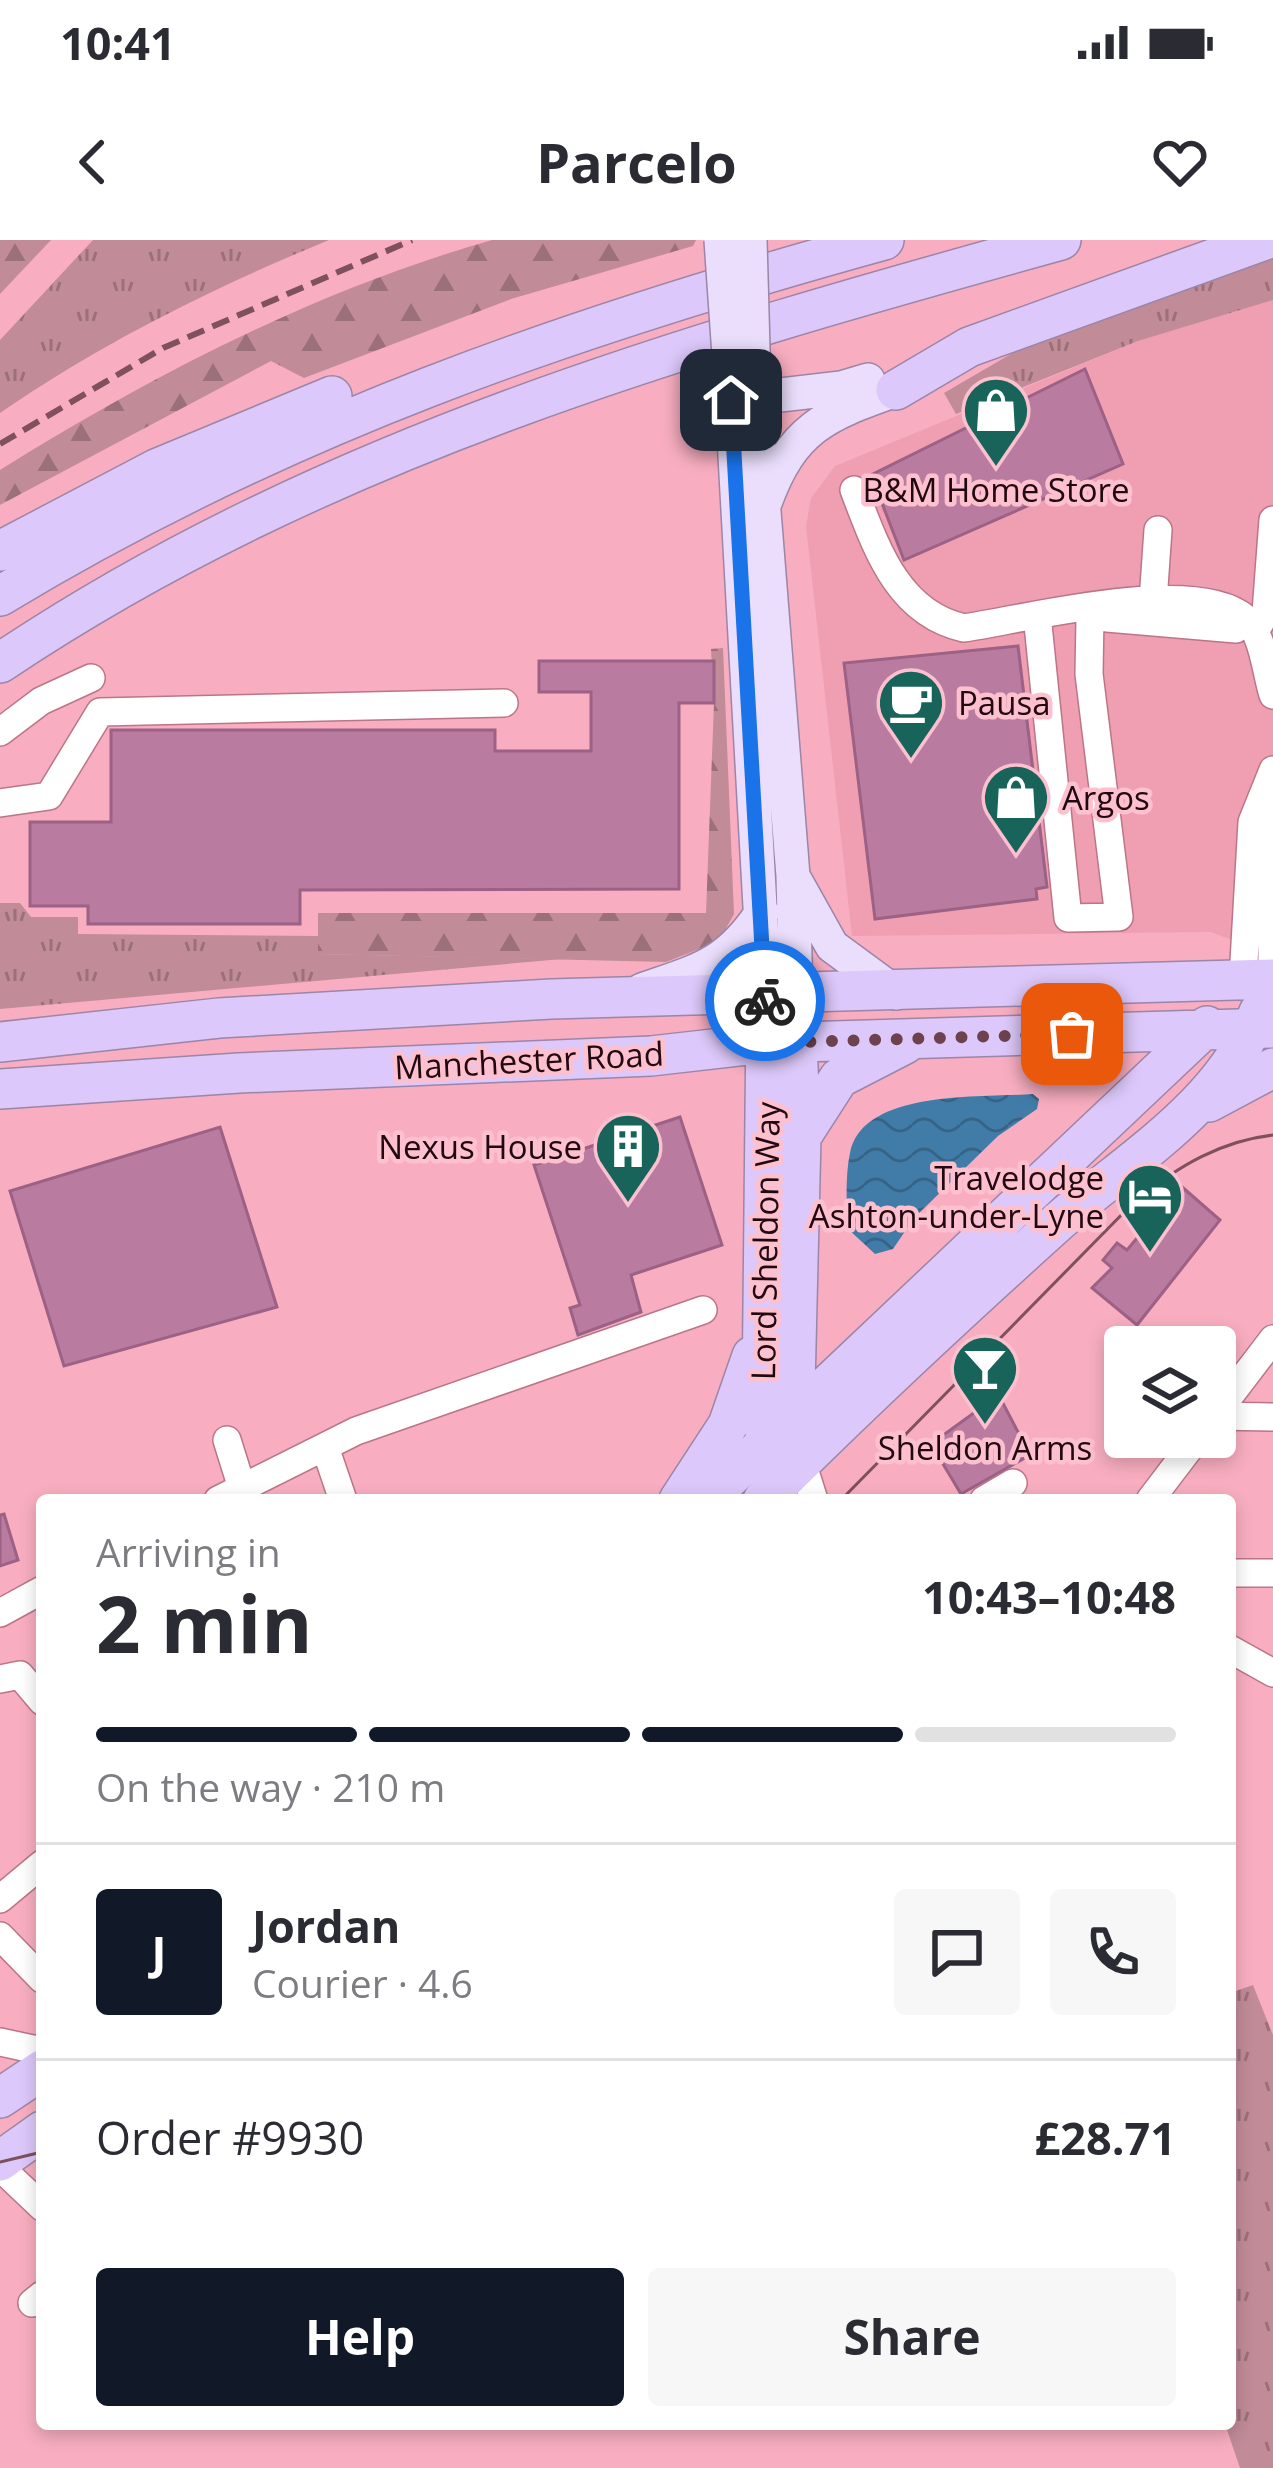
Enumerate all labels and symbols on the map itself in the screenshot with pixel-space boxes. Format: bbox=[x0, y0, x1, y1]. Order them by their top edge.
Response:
pin bbox=[680, 349, 782, 451]
shop icon: B&M Home Store bbox=[961, 375, 1031, 469]
place label: B&M Home Store bbox=[862, 467, 1130, 512]
cafe icon: Pausa bbox=[876, 667, 946, 761]
place label: Pausa bbox=[958, 680, 1051, 725]
shop icon: Argos bbox=[981, 762, 1051, 856]
place label: Argos bbox=[1062, 775, 1150, 820]
courier bbox=[705, 941, 825, 1061]
pin bbox=[1021, 983, 1123, 1085]
street label: Manchester Road bbox=[393, 1030, 665, 1090]
street label: Lord Sheldon Way bbox=[740, 1101, 790, 1381]
building icon: Nexus House bbox=[593, 1111, 663, 1205]
place label: Nexus House bbox=[378, 1124, 582, 1169]
place label: Travelodge Ashton-under-Lyne bbox=[809, 1155, 1104, 1238]
hotel icon: Travelodge Ashton-under-Lyne bbox=[1115, 1161, 1185, 1255]
bar icon: Sheldon Arms bbox=[950, 1333, 1020, 1427]
place label: Sheldon Arms bbox=[878, 1425, 1092, 1470]

